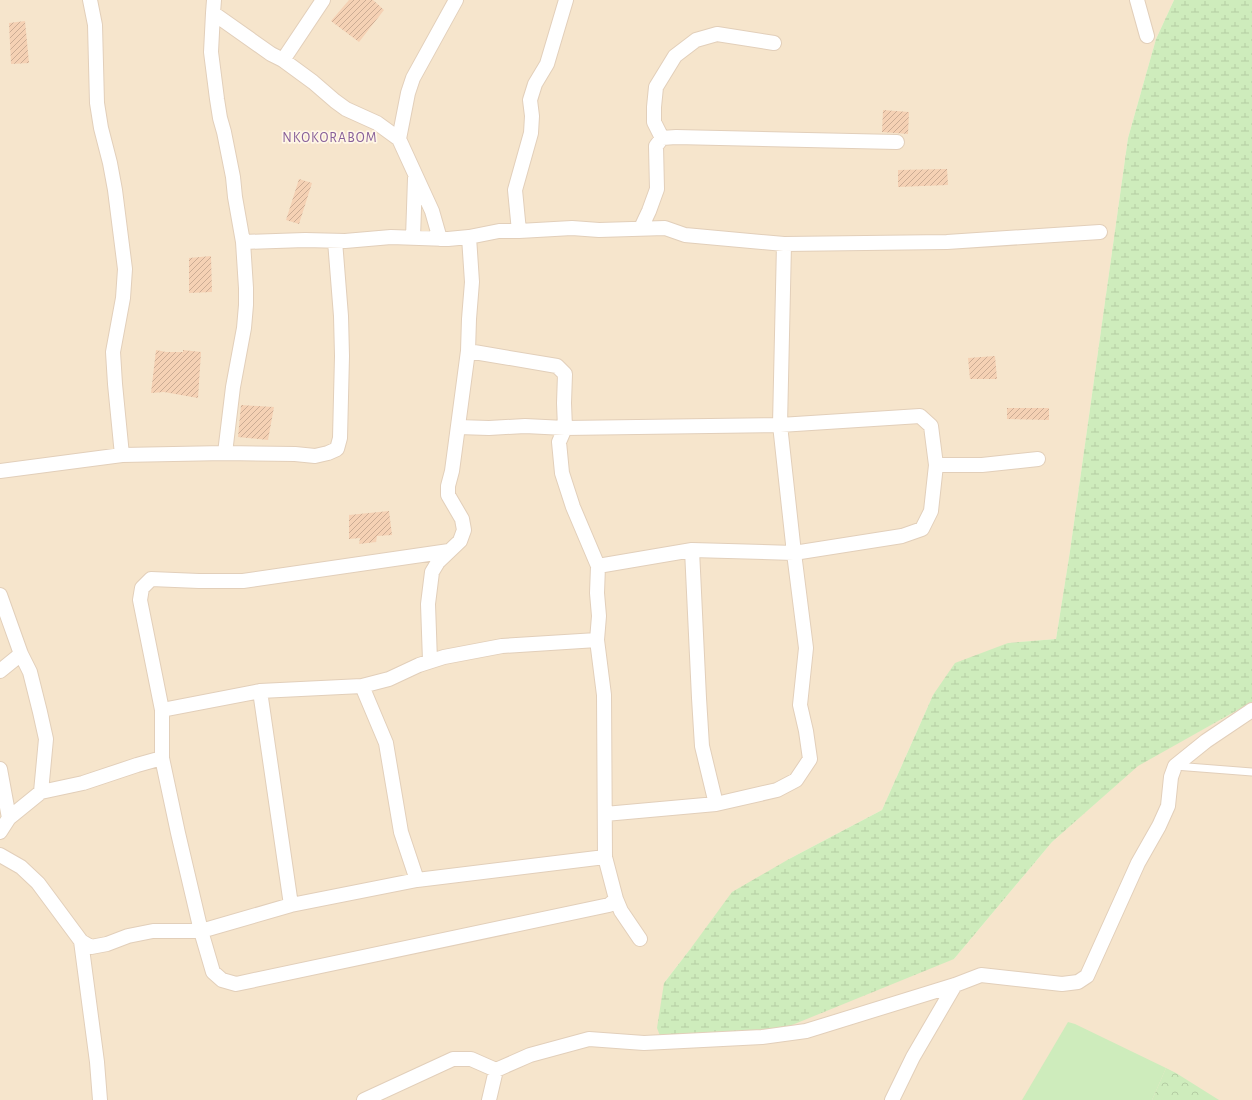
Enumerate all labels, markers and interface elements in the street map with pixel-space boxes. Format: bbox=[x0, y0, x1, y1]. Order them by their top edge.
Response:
district label: NKOKORABOM bbox=[282, 131, 378, 145]

